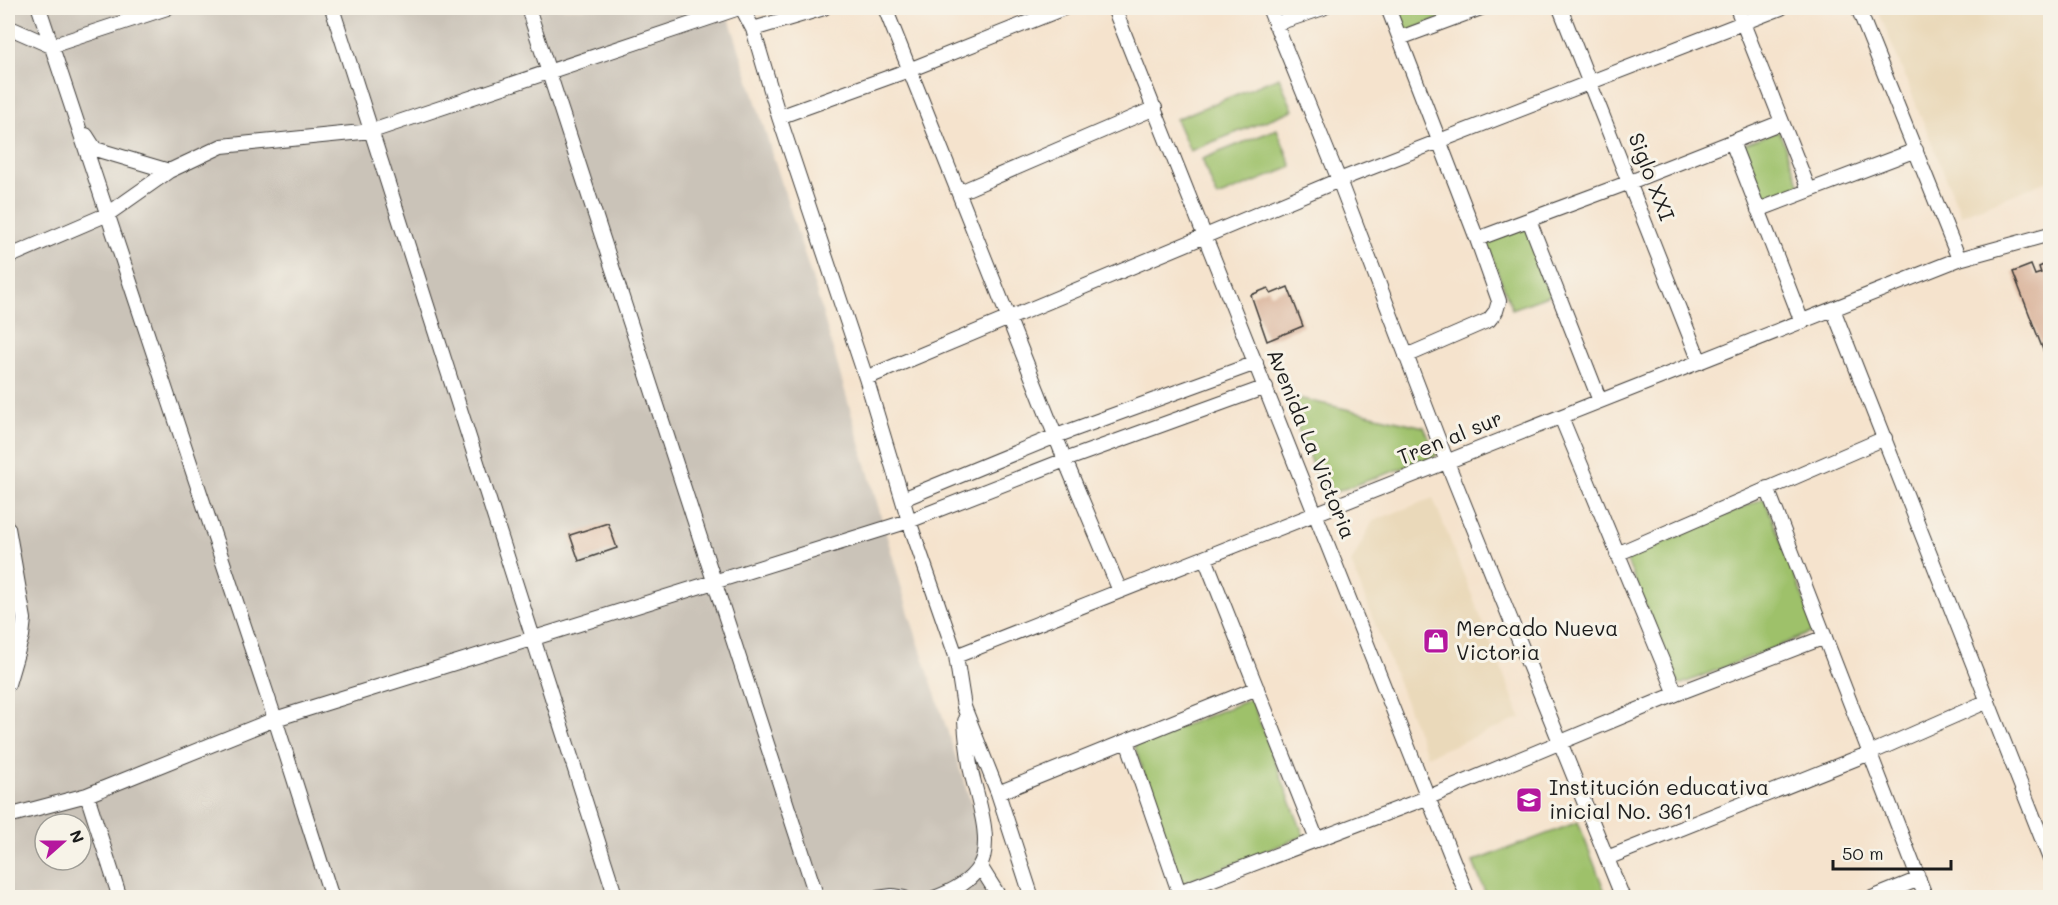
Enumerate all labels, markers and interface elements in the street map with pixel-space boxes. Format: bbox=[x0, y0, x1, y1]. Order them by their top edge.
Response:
street label: Siglo XXI bbox=[1623, 129, 1681, 224]
street label: Avenida La Victoria bbox=[1262, 344, 1363, 542]
street label: Tren al sur bbox=[1393, 403, 1506, 470]
place label: Mercado Nueva Victoria bbox=[1456, 614, 1618, 665]
shop icon: Mercado Nueva Victoria bbox=[1421, 626, 1451, 656]
place label: Institución educativa inicial No. 361 bbox=[1549, 773, 1769, 824]
school or university icon: Institución educativa inicial No. 361 bbox=[1514, 785, 1544, 815]
north arrow bbox=[33, 812, 93, 872]
text: N bbox=[65, 827, 89, 846]
scale bar bbox=[1833, 833, 1952, 871]
text: 50 m bbox=[1842, 841, 1884, 865]

